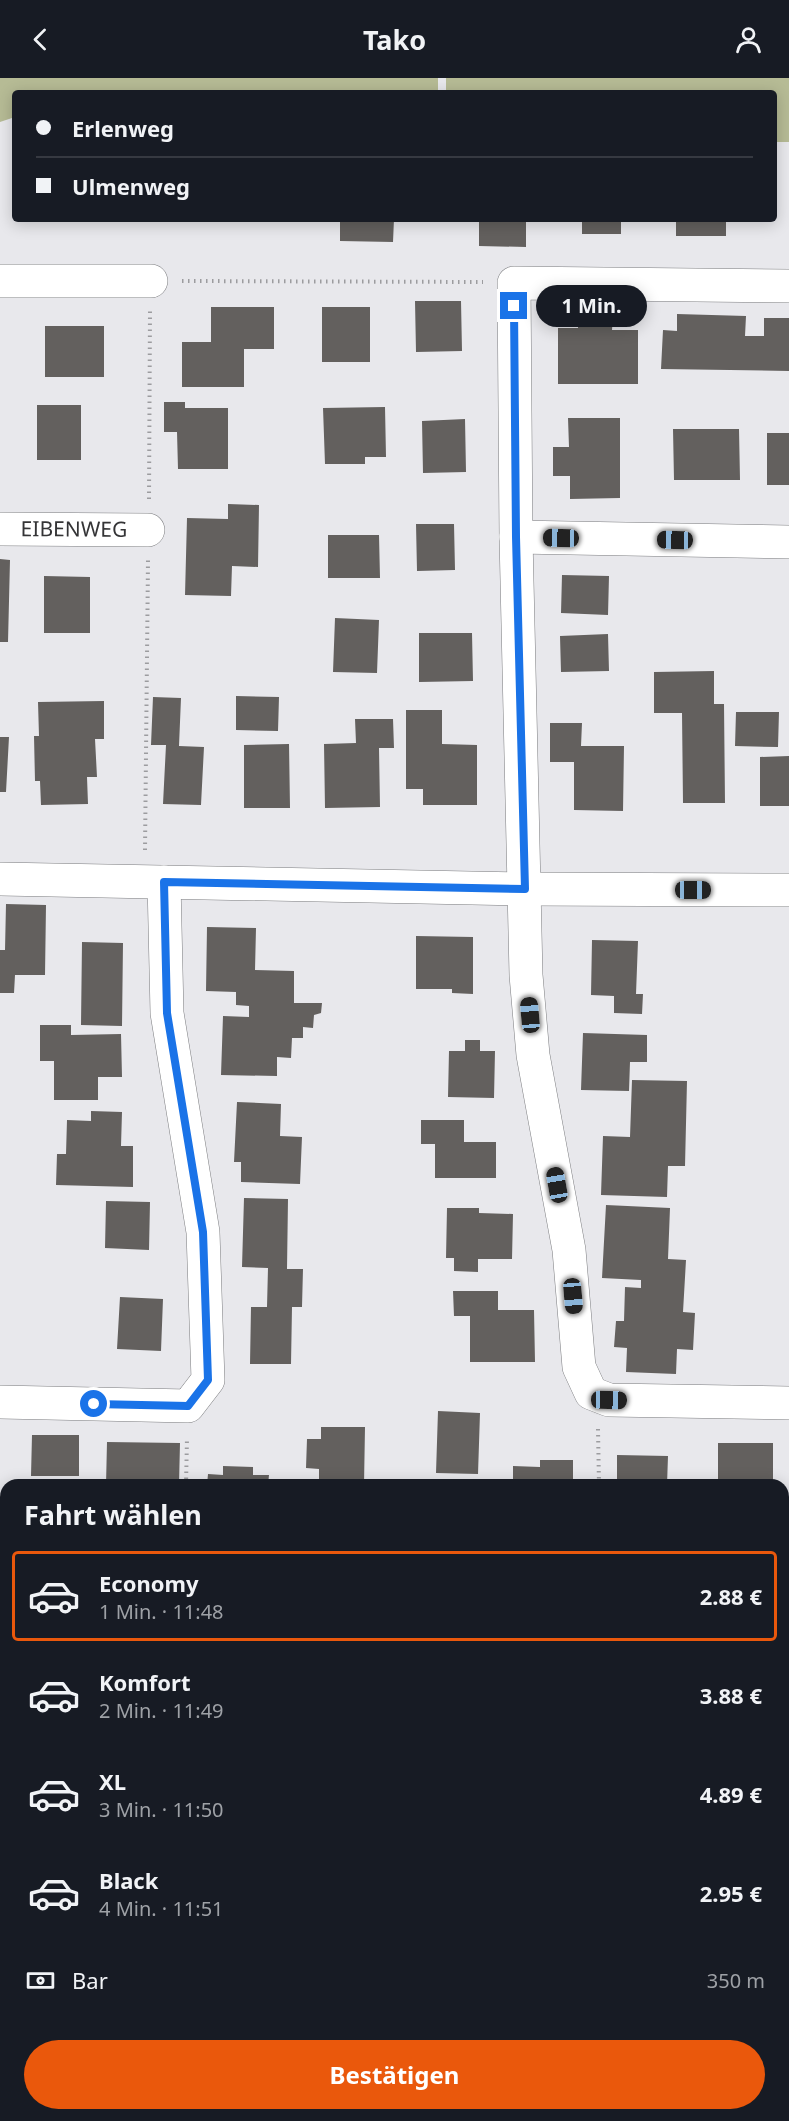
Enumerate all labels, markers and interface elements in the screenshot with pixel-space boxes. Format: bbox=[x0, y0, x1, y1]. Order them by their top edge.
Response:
text: Tako bbox=[363, 21, 426, 58]
icon: back bbox=[24, 23, 57, 56]
icon: person bbox=[732, 23, 765, 56]
text: Erlenweg bbox=[72, 113, 174, 143]
text: Ulmenweg bbox=[72, 171, 190, 201]
callout: 1 Min. bbox=[535, 285, 646, 327]
route end bbox=[500, 292, 527, 319]
text: 1 Min. bbox=[561, 292, 622, 319]
street label: EIBENWEG bbox=[21, 514, 127, 543]
car bbox=[543, 529, 579, 547]
car bbox=[657, 531, 693, 549]
car bbox=[675, 881, 711, 899]
car bbox=[519, 996, 541, 1034]
car bbox=[545, 1166, 569, 1204]
car bbox=[562, 1277, 584, 1315]
route start bbox=[80, 1390, 107, 1417]
car bbox=[591, 1391, 627, 1409]
text: Fahrt wählen bbox=[24, 1496, 202, 1533]
text: Economy bbox=[99, 1568, 198, 1598]
icon: car bbox=[27, 1569, 81, 1623]
text: 2.88 € bbox=[700, 1581, 762, 1611]
text: 1 Min. · 11:48 bbox=[99, 1598, 224, 1625]
text: Komfort bbox=[99, 1667, 190, 1697]
icon: car bbox=[27, 1668, 81, 1722]
text: 3.88 € bbox=[700, 1680, 762, 1710]
text: 2 Min. · 11:49 bbox=[99, 1697, 224, 1724]
text: XL bbox=[99, 1766, 126, 1796]
icon: car bbox=[27, 1767, 81, 1821]
text: 4.89 € bbox=[700, 1779, 762, 1809]
text: 3 Min. · 11:50 bbox=[99, 1796, 224, 1823]
text: Black bbox=[99, 1865, 158, 1895]
icon: car bbox=[27, 1866, 81, 1920]
text: 2.95 € bbox=[700, 1878, 762, 1908]
text: 4 Min. · 11:51 bbox=[99, 1895, 224, 1922]
icon: cash bbox=[24, 1964, 57, 1997]
text: Bar bbox=[72, 1965, 108, 1995]
text: 350 m bbox=[707, 1967, 765, 1994]
button: Bestätigen bbox=[24, 2040, 765, 2109]

